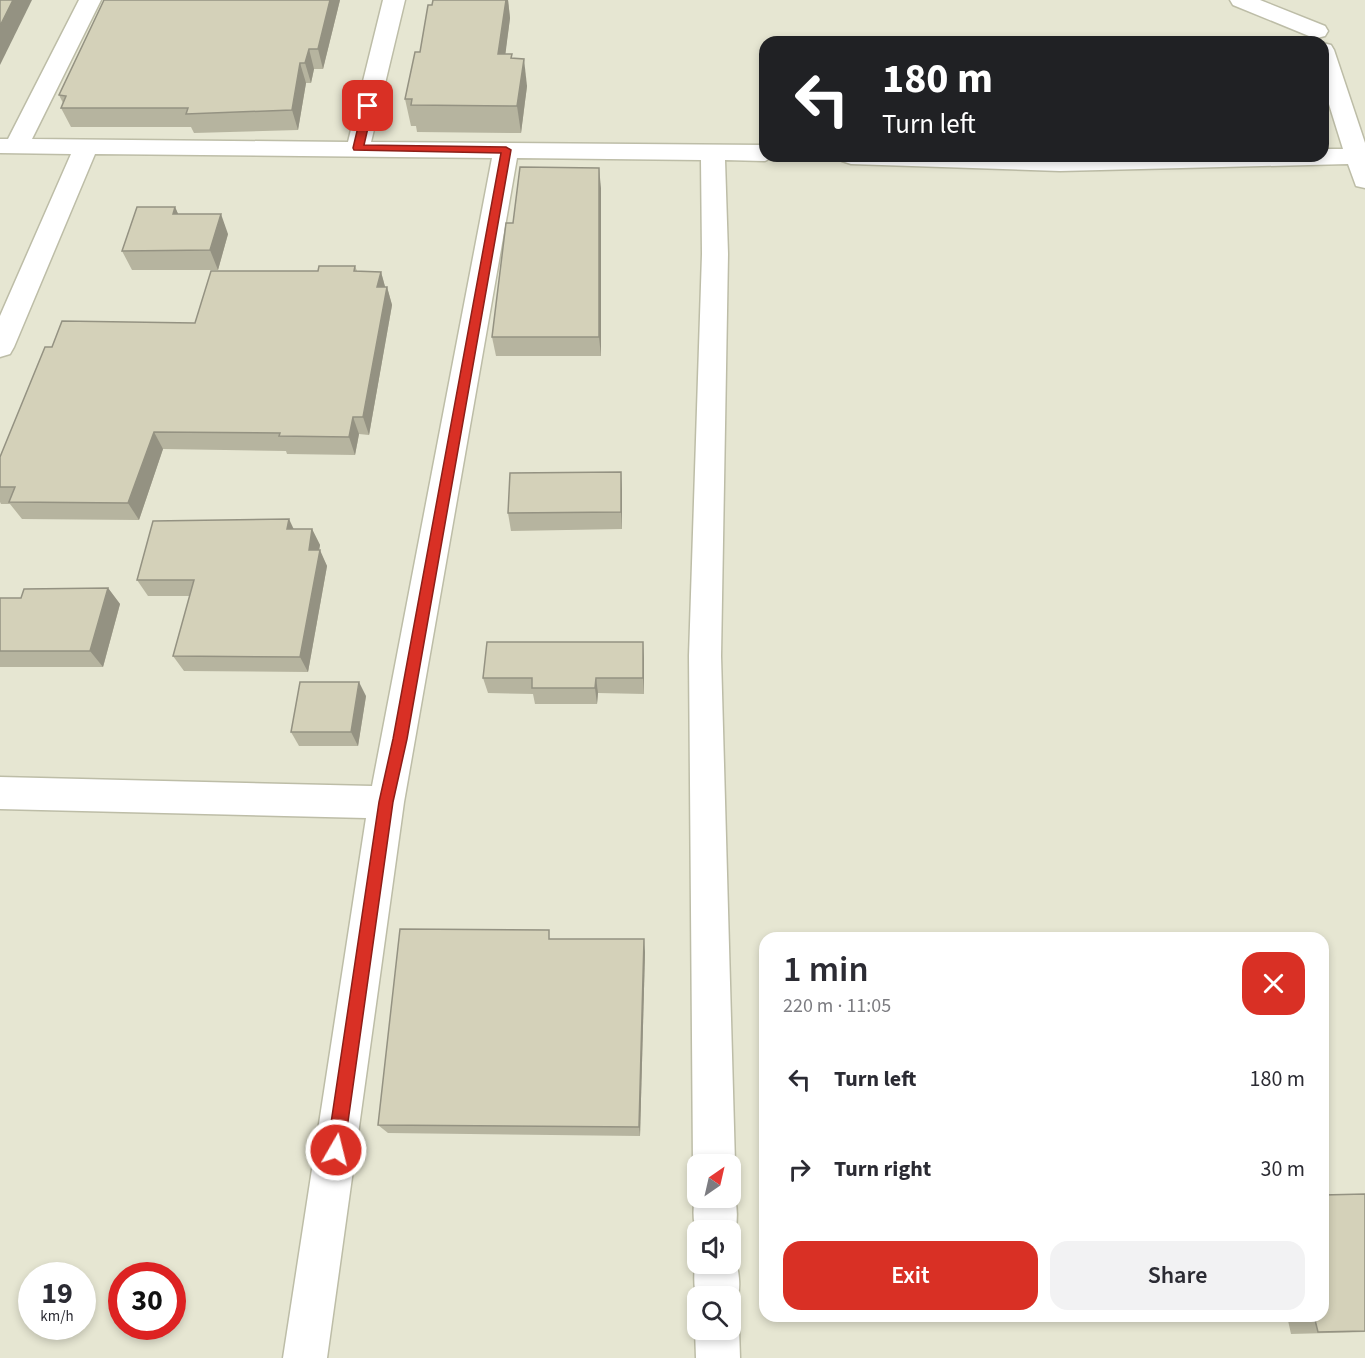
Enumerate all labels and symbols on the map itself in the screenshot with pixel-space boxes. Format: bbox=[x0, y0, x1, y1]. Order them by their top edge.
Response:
pin bbox=[342, 80, 393, 131]
position arrow bbox=[304, 1118, 368, 1182]
north arrow bbox=[687, 1154, 741, 1208]
speed limit sign: 30 bbox=[108, 1262, 186, 1340]

